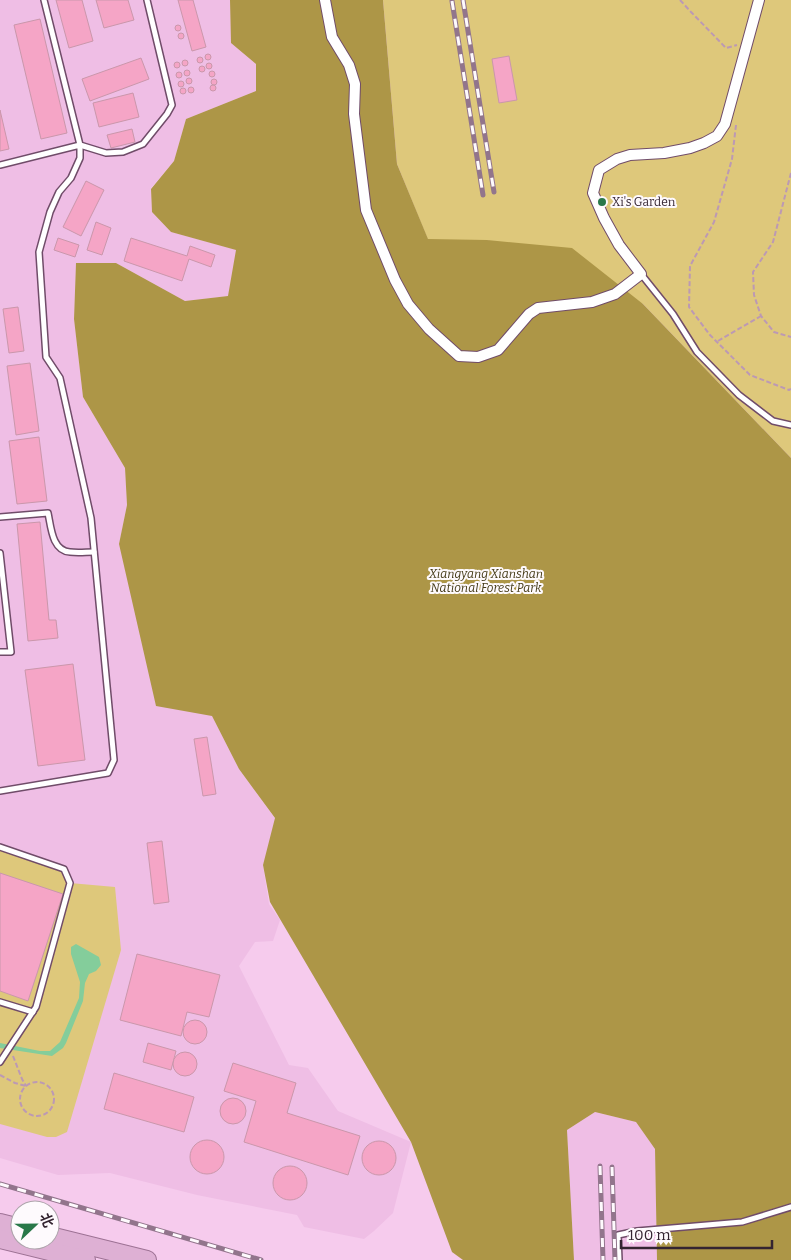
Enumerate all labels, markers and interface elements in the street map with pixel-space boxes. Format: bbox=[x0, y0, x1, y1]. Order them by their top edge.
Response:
place label: Xi's Garden bbox=[612, 195, 676, 209]
marker: Xi's Garden bbox=[596, 196, 608, 208]
park label: Xiangyang Xianshan National Forest Park bbox=[428, 567, 543, 595]
north arrow bbox=[10, 1200, 60, 1250]
text: 北 bbox=[36, 1211, 57, 1230]
scale bar bbox=[621, 1218, 772, 1250]
text: 100 m bbox=[628, 1226, 671, 1244]

